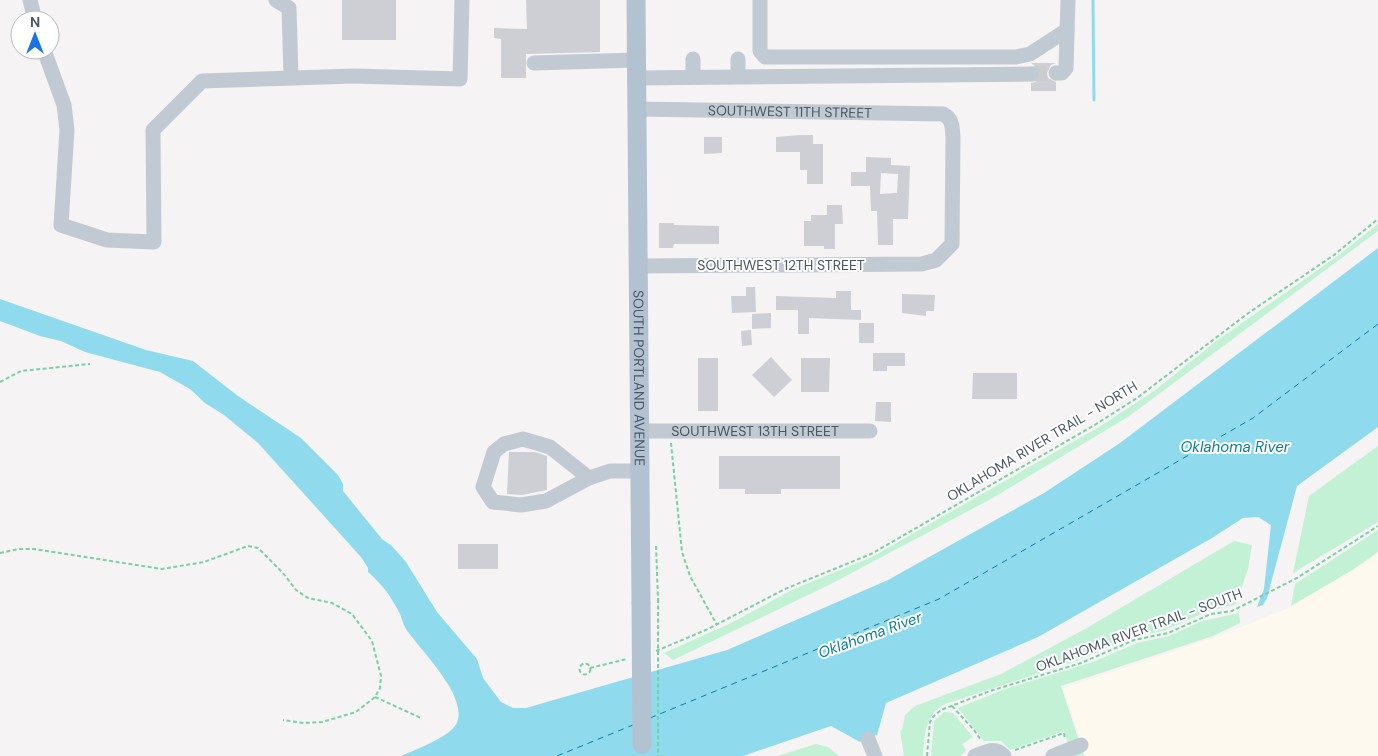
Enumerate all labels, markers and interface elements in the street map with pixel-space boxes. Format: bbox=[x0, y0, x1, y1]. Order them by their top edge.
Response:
north arrow bbox=[10, 10, 60, 60]
text: N bbox=[30, 13, 40, 31]
street label: SOUTHWEST 11TH STREET bbox=[708, 101, 872, 122]
street label: SOUTHWEST 12TH STREET bbox=[697, 256, 865, 274]
street label: SOUTH PORTLAND AVENUE bbox=[629, 290, 649, 466]
street label: OKLAHOMA RIVER TRAIL - NORTH bbox=[943, 377, 1141, 505]
street label: SOUTHWEST 13TH STREET bbox=[671, 422, 839, 440]
water label: Oklahoma River bbox=[1181, 437, 1290, 457]
street label: OKLAHOMA RIVER TRAIL - SOUTH bbox=[1033, 584, 1245, 676]
water label: Oklahoma River bbox=[815, 607, 925, 663]

